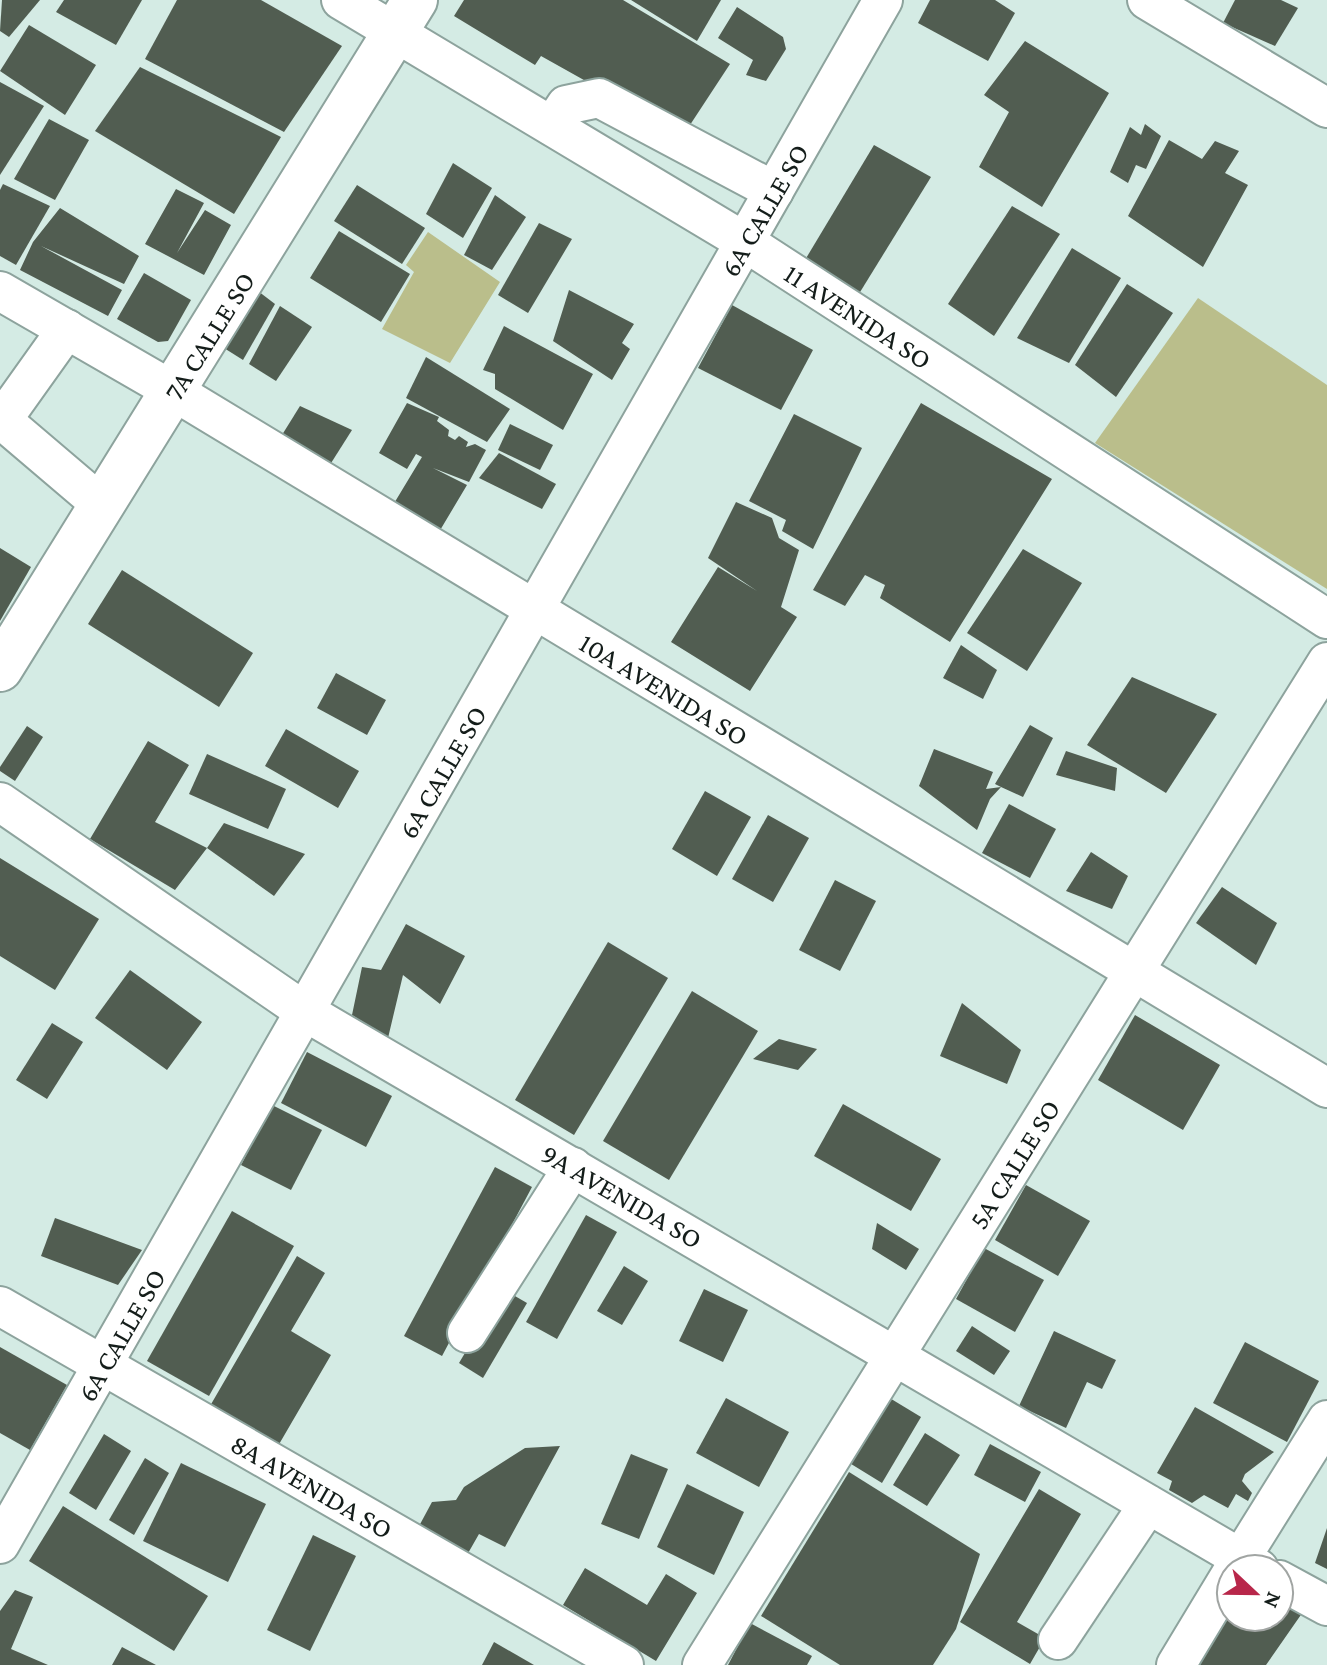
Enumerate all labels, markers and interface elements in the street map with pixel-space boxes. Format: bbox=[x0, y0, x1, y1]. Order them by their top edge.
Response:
street label: 6A CALLE SO bbox=[714, 139, 815, 282]
street label: 11 AVENIDA SO bbox=[778, 257, 937, 375]
street label: 7A CALLE SO bbox=[158, 266, 261, 406]
street label: 10A AVENIDA SO bbox=[574, 627, 754, 752]
street label: 6A CALLE SO bbox=[392, 701, 493, 844]
street label: 5A CALLE SO bbox=[962, 1094, 1066, 1235]
street label: 9A AVENIDA SO bbox=[536, 1138, 708, 1255]
street label: 6A CALLE SO bbox=[71, 1264, 172, 1407]
street label: 8A AVENIDA SO bbox=[226, 1428, 398, 1545]
north arrow bbox=[1215, 1553, 1295, 1633]
text: N bbox=[1259, 1589, 1287, 1612]

